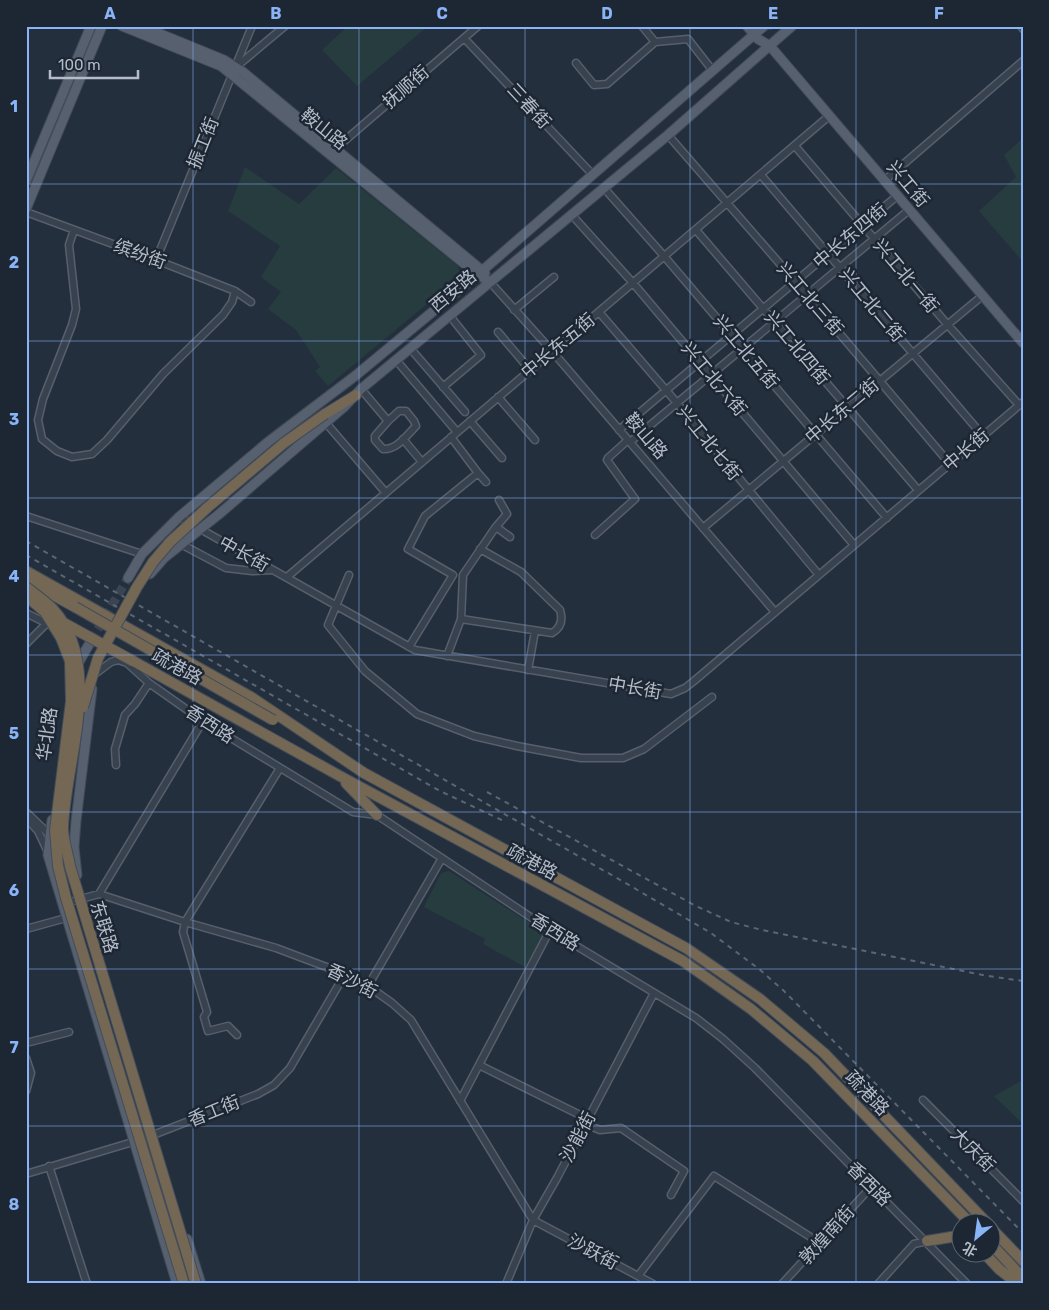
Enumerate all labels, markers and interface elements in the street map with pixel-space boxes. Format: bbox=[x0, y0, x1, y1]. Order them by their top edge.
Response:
text: A bbox=[104, 4, 116, 23]
text: B bbox=[270, 4, 282, 23]
text: C bbox=[436, 4, 448, 23]
text: D bbox=[601, 4, 613, 23]
text: E bbox=[768, 4, 778, 23]
text: F bbox=[934, 4, 944, 23]
scale bar bbox=[50, 48, 138, 80]
text: 100 m bbox=[58, 56, 100, 74]
street label: 抚顺街 bbox=[378, 61, 434, 113]
street label: 三春街 bbox=[503, 79, 555, 133]
text: 1 bbox=[10, 97, 18, 116]
street label: 鞍山路 bbox=[296, 103, 352, 155]
street label: 振工街 bbox=[183, 114, 223, 172]
street label: 兴工街 bbox=[882, 156, 934, 212]
street label: 中长东四街 bbox=[808, 199, 892, 273]
street label: 缤纷街 bbox=[111, 234, 169, 274]
street label: 兴工北一街 bbox=[869, 234, 943, 318]
text: 2 bbox=[9, 253, 19, 272]
street label: 兴工北三街 bbox=[772, 258, 848, 340]
street label: 兴工北二街 bbox=[835, 263, 909, 347]
street label: 西安路 bbox=[425, 265, 481, 317]
street label: 兴工北四街 bbox=[760, 306, 834, 390]
street label: 中长东五街 bbox=[516, 309, 600, 383]
street label: 兴工北五街 bbox=[709, 310, 783, 394]
street label: 兴工北六街 bbox=[677, 337, 751, 421]
street label: 中长东二街 bbox=[800, 374, 884, 448]
street label: 兴工北七街 bbox=[672, 401, 746, 485]
street label: 鞍山路 bbox=[620, 408, 672, 464]
text: 3 bbox=[9, 410, 19, 429]
street label: 中长街 bbox=[938, 424, 994, 476]
street label: 中长街 bbox=[215, 531, 273, 577]
text: 4 bbox=[9, 567, 20, 586]
street label: 疏港路 bbox=[148, 644, 206, 690]
street label: 中长街 bbox=[607, 672, 663, 704]
street label: 香西路 bbox=[181, 700, 239, 748]
street label: 华北路 bbox=[32, 706, 62, 762]
text: 5 bbox=[9, 724, 19, 743]
street label: 疏港路 bbox=[503, 840, 561, 884]
text: 6 bbox=[9, 881, 19, 900]
street label: 东联路 bbox=[86, 898, 122, 956]
street label: 香西路 bbox=[526, 908, 584, 956]
street label: 香沙街 bbox=[323, 959, 381, 1003]
text: 7 bbox=[9, 1038, 19, 1057]
street label: 疏港路 bbox=[840, 1066, 894, 1120]
street label: 香工街 bbox=[185, 1091, 243, 1131]
street label: 沙能街 bbox=[556, 1108, 600, 1166]
street label: 大庆街 bbox=[946, 1123, 1000, 1177]
street label: 香西路 bbox=[842, 1157, 896, 1211]
text: 8 bbox=[9, 1195, 20, 1214]
street label: 敦煌南街 bbox=[795, 1201, 859, 1269]
north arrow bbox=[952, 1212, 1002, 1262]
street label: 沙跃街 bbox=[564, 1230, 622, 1274]
text: 北 bbox=[960, 1238, 980, 1260]

